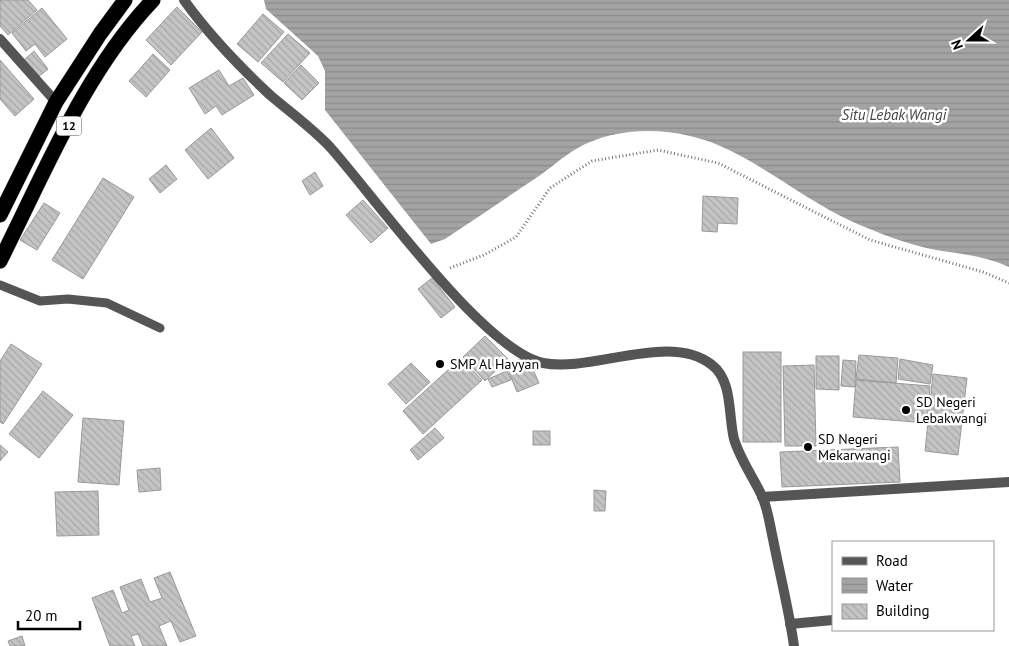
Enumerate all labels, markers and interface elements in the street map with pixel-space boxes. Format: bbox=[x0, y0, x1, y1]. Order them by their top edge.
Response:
north arrow bbox=[944, 15, 994, 65]
text: N bbox=[947, 37, 967, 52]
water label: Situ Lebak Wangi bbox=[842, 105, 948, 124]
road number: 12 bbox=[56, 116, 82, 136]
place label: SMP Al Hayyan bbox=[450, 355, 539, 373]
marker: SMP Al Hayyan bbox=[434, 358, 446, 370]
place label: SD Negeri Lebakwangi bbox=[916, 393, 987, 427]
marker: SD Negeri Lebakwangi bbox=[900, 404, 912, 416]
place label: SD Negeri Mekarwangi bbox=[818, 430, 891, 464]
marker: SD Negeri Mekarwangi bbox=[802, 441, 814, 453]
legend bbox=[832, 541, 994, 631]
text: Road bbox=[876, 551, 908, 570]
text: Water bbox=[876, 576, 913, 595]
scale bar bbox=[18, 598, 80, 630]
text: Building bbox=[876, 601, 930, 620]
text: 20 m bbox=[25, 606, 58, 625]

